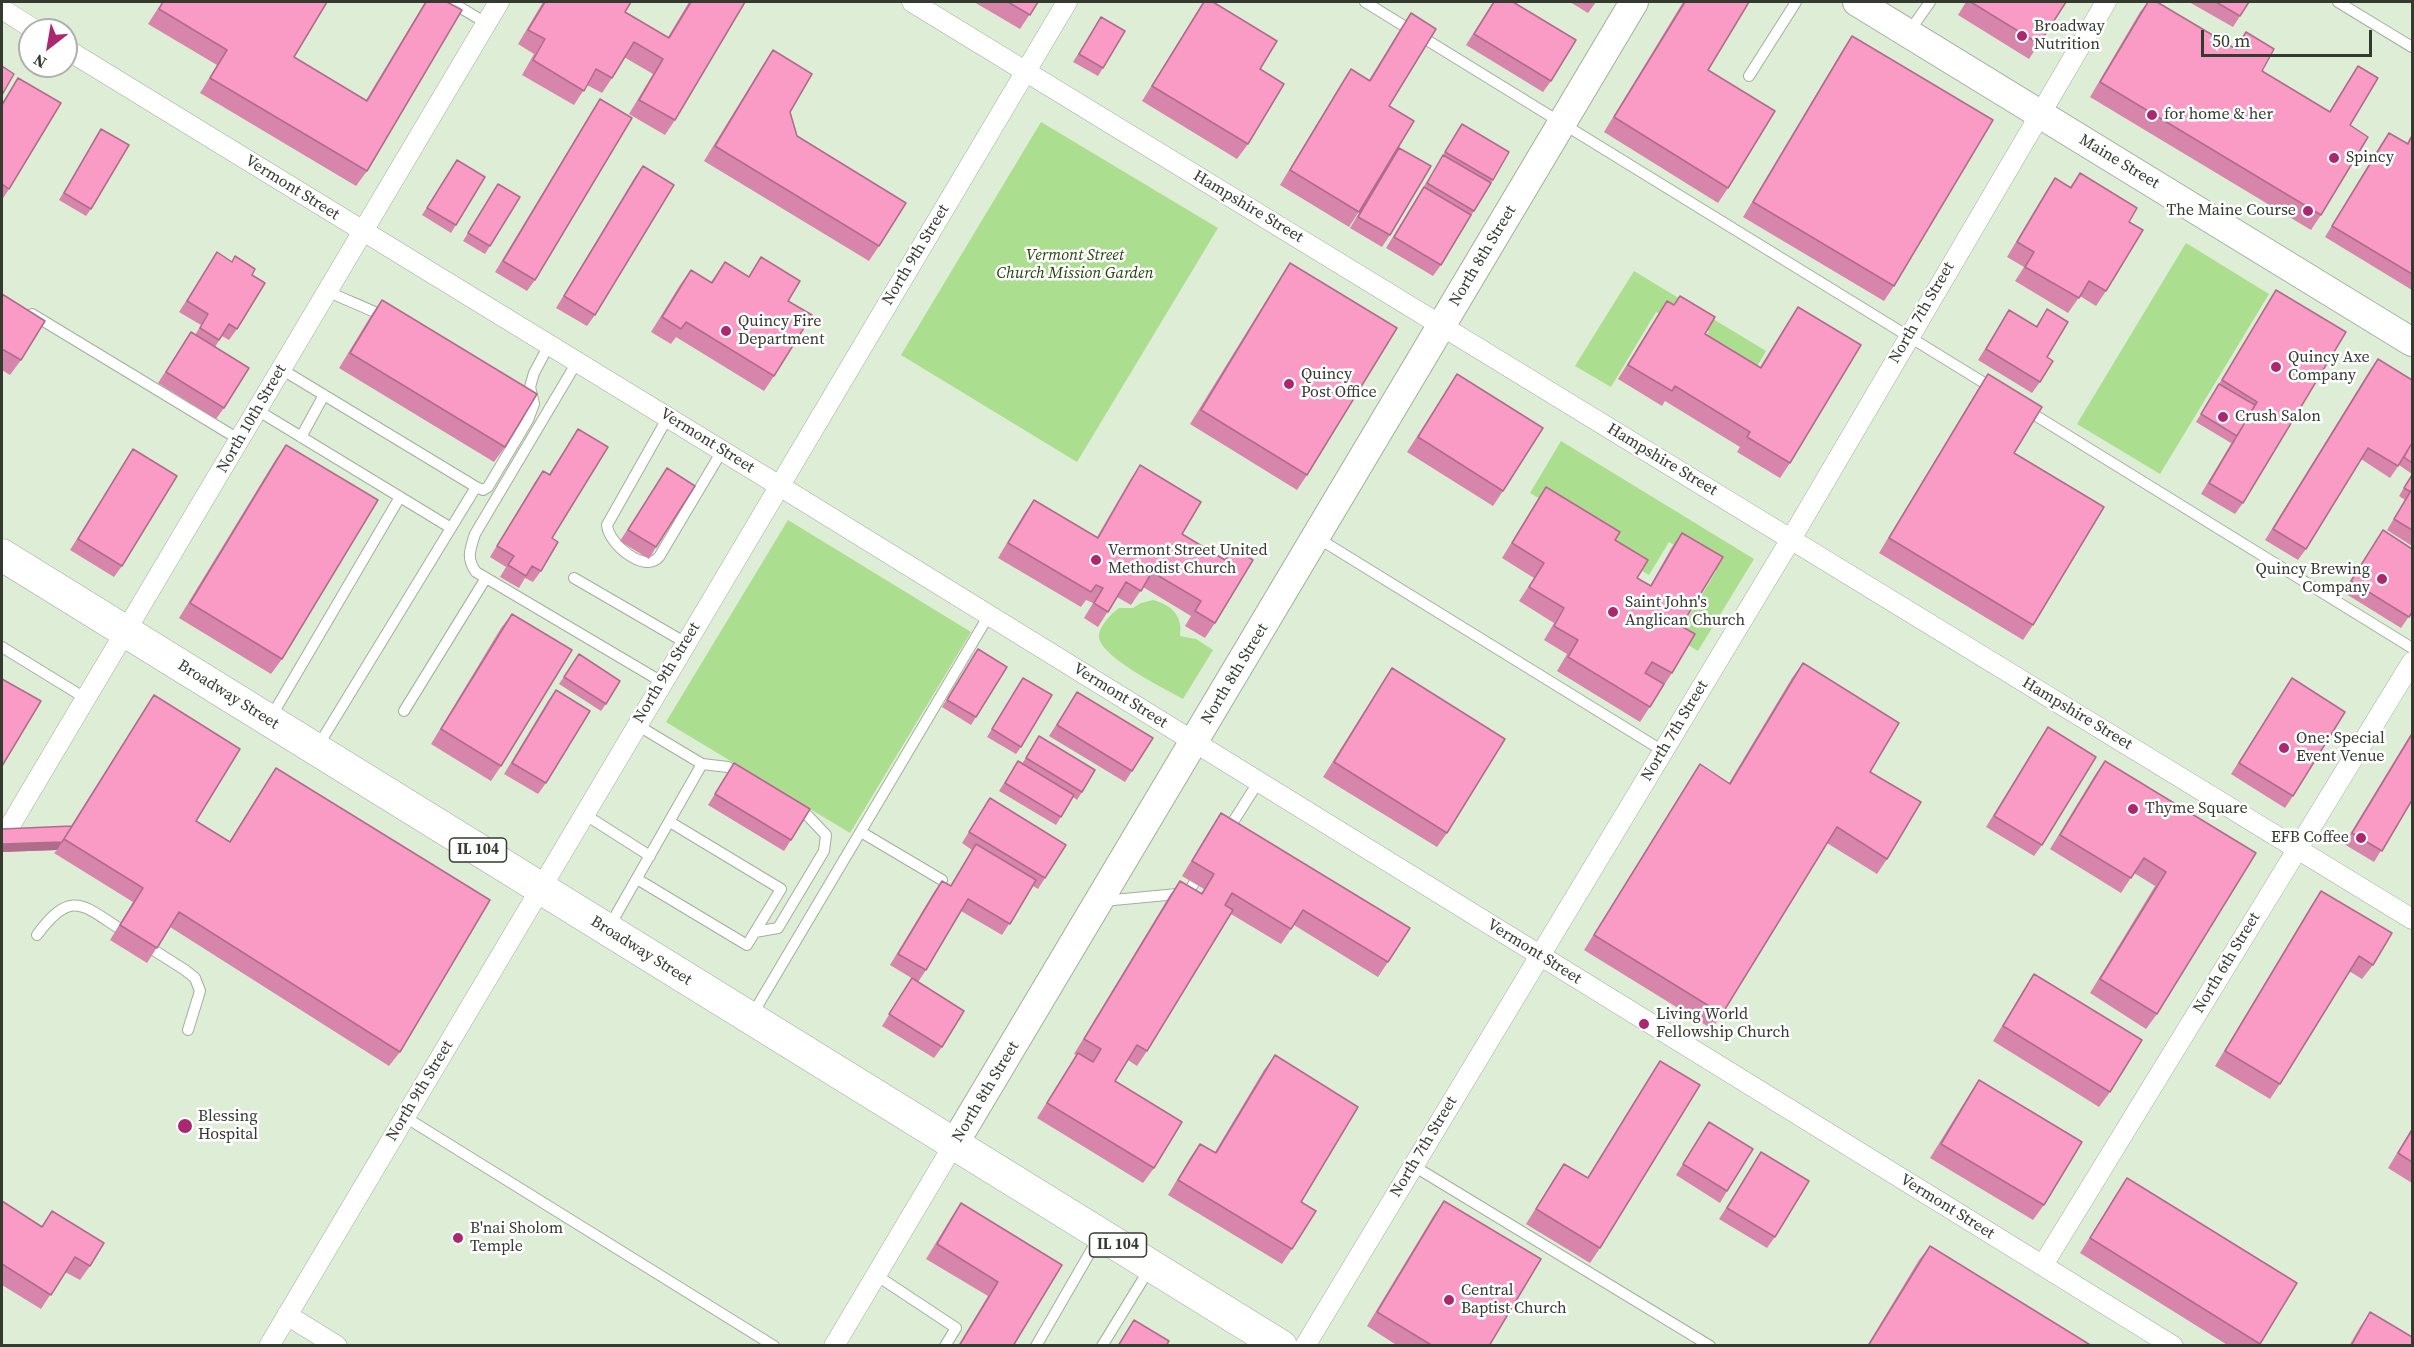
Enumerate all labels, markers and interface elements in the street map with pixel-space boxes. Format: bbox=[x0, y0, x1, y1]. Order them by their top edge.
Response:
place label: Broadway Nutrition bbox=[2034, 17, 2105, 55]
north arrow bbox=[18, 18, 78, 78]
scale bar bbox=[2204, 18, 2375, 56]
text: 50 m bbox=[2212, 28, 2250, 53]
marker: Broadway Nutrition bbox=[2015, 29, 2029, 43]
text: N bbox=[29, 49, 50, 74]
place label: for home & her bbox=[2164, 105, 2273, 125]
marker: for home & her bbox=[2145, 108, 2159, 122]
street label: Maine Street bbox=[2075, 131, 2163, 193]
place label: Spincy bbox=[2346, 148, 2394, 168]
street label: Vermont Street bbox=[241, 151, 343, 225]
marker: Spincy bbox=[2327, 151, 2341, 165]
street label: Hampshire Street bbox=[1190, 167, 1306, 247]
street label: North 9th Street bbox=[878, 201, 954, 309]
place label: The Maine Course bbox=[2166, 201, 2296, 221]
street label: North 8th Street bbox=[1445, 202, 1521, 310]
marker: The Maine Course bbox=[2301, 204, 2315, 218]
park label: Vermont Street Church Mission Garden bbox=[997, 246, 1153, 284]
street label: North 7th Street bbox=[1885, 259, 1959, 367]
place label: Quincy Fire Department bbox=[738, 312, 824, 350]
marker: Quincy Fire Department bbox=[719, 324, 733, 338]
place label: Quincy Axe Company bbox=[2288, 348, 2370, 386]
marker: Quincy Axe Company bbox=[2269, 360, 2283, 374]
street label: North 10th Street bbox=[213, 361, 291, 477]
place label: Quincy Post Office bbox=[1301, 365, 1377, 403]
marker: Quincy Post Office bbox=[1282, 377, 1296, 391]
street label: Vermont Street bbox=[656, 404, 758, 478]
place label: Crush Salon bbox=[2235, 407, 2321, 427]
marker: Crush Salon bbox=[2216, 410, 2230, 424]
street label: Hampshire Street bbox=[1604, 420, 1720, 500]
place label: Vermont Street United Methodist Church bbox=[1108, 541, 1267, 579]
marker: Vermont Street United Methodist Church bbox=[1089, 553, 1103, 567]
place label: Quincy Brewing Company bbox=[2256, 560, 2370, 598]
marker: Quincy Brewing Company bbox=[2375, 572, 2389, 586]
place label: Saint John's Anglican Church bbox=[1625, 593, 1745, 631]
marker: Saint John's Anglican Church bbox=[1606, 605, 1620, 619]
street label: North 9th Street bbox=[629, 619, 705, 727]
street label: North 8th Street bbox=[1197, 620, 1273, 728]
street label: Broadway Street bbox=[174, 656, 282, 734]
street label: Vermont Street bbox=[1069, 659, 1171, 733]
street label: Hampshire Street bbox=[2019, 674, 2135, 754]
street label: North 7th Street bbox=[1637, 677, 1713, 785]
place label: One: Special Event Venue bbox=[2296, 729, 2385, 767]
marker: One: Special Event Venue bbox=[2277, 741, 2291, 755]
place label: Thyme Square bbox=[2145, 799, 2248, 819]
marker: Thyme Square bbox=[2126, 802, 2140, 816]
place label: EFB Coffee bbox=[2271, 828, 2349, 848]
marker: EFB Coffee bbox=[2354, 831, 2368, 845]
road number: IL 104 bbox=[450, 838, 506, 862]
street label: North 6th Street bbox=[2189, 909, 2265, 1017]
street label: Broadway Street bbox=[587, 912, 695, 990]
street label: Vermont Street bbox=[1483, 915, 1585, 989]
place label: Living World Fellowship Church bbox=[1656, 1005, 1790, 1043]
marker: Living World Fellowship Church bbox=[1637, 1017, 1651, 1031]
street label: North 9th Street bbox=[382, 1037, 458, 1145]
street label: North 8th Street bbox=[948, 1038, 1024, 1146]
street label: North 7th Street bbox=[1386, 1093, 1462, 1201]
place label: Blessing Hospital bbox=[198, 1107, 258, 1145]
marker: Blessing Hospital bbox=[176, 1117, 194, 1135]
street label: Vermont Street bbox=[1896, 1170, 1998, 1244]
place label: B'nai Sholom Temple bbox=[470, 1219, 563, 1257]
marker: B'nai Sholom Temple bbox=[451, 1231, 465, 1245]
road number: IL 104 bbox=[1090, 1233, 1146, 1257]
place label: Central Baptist Church bbox=[1461, 1281, 1567, 1319]
marker: Central Baptist Church bbox=[1442, 1293, 1456, 1307]

